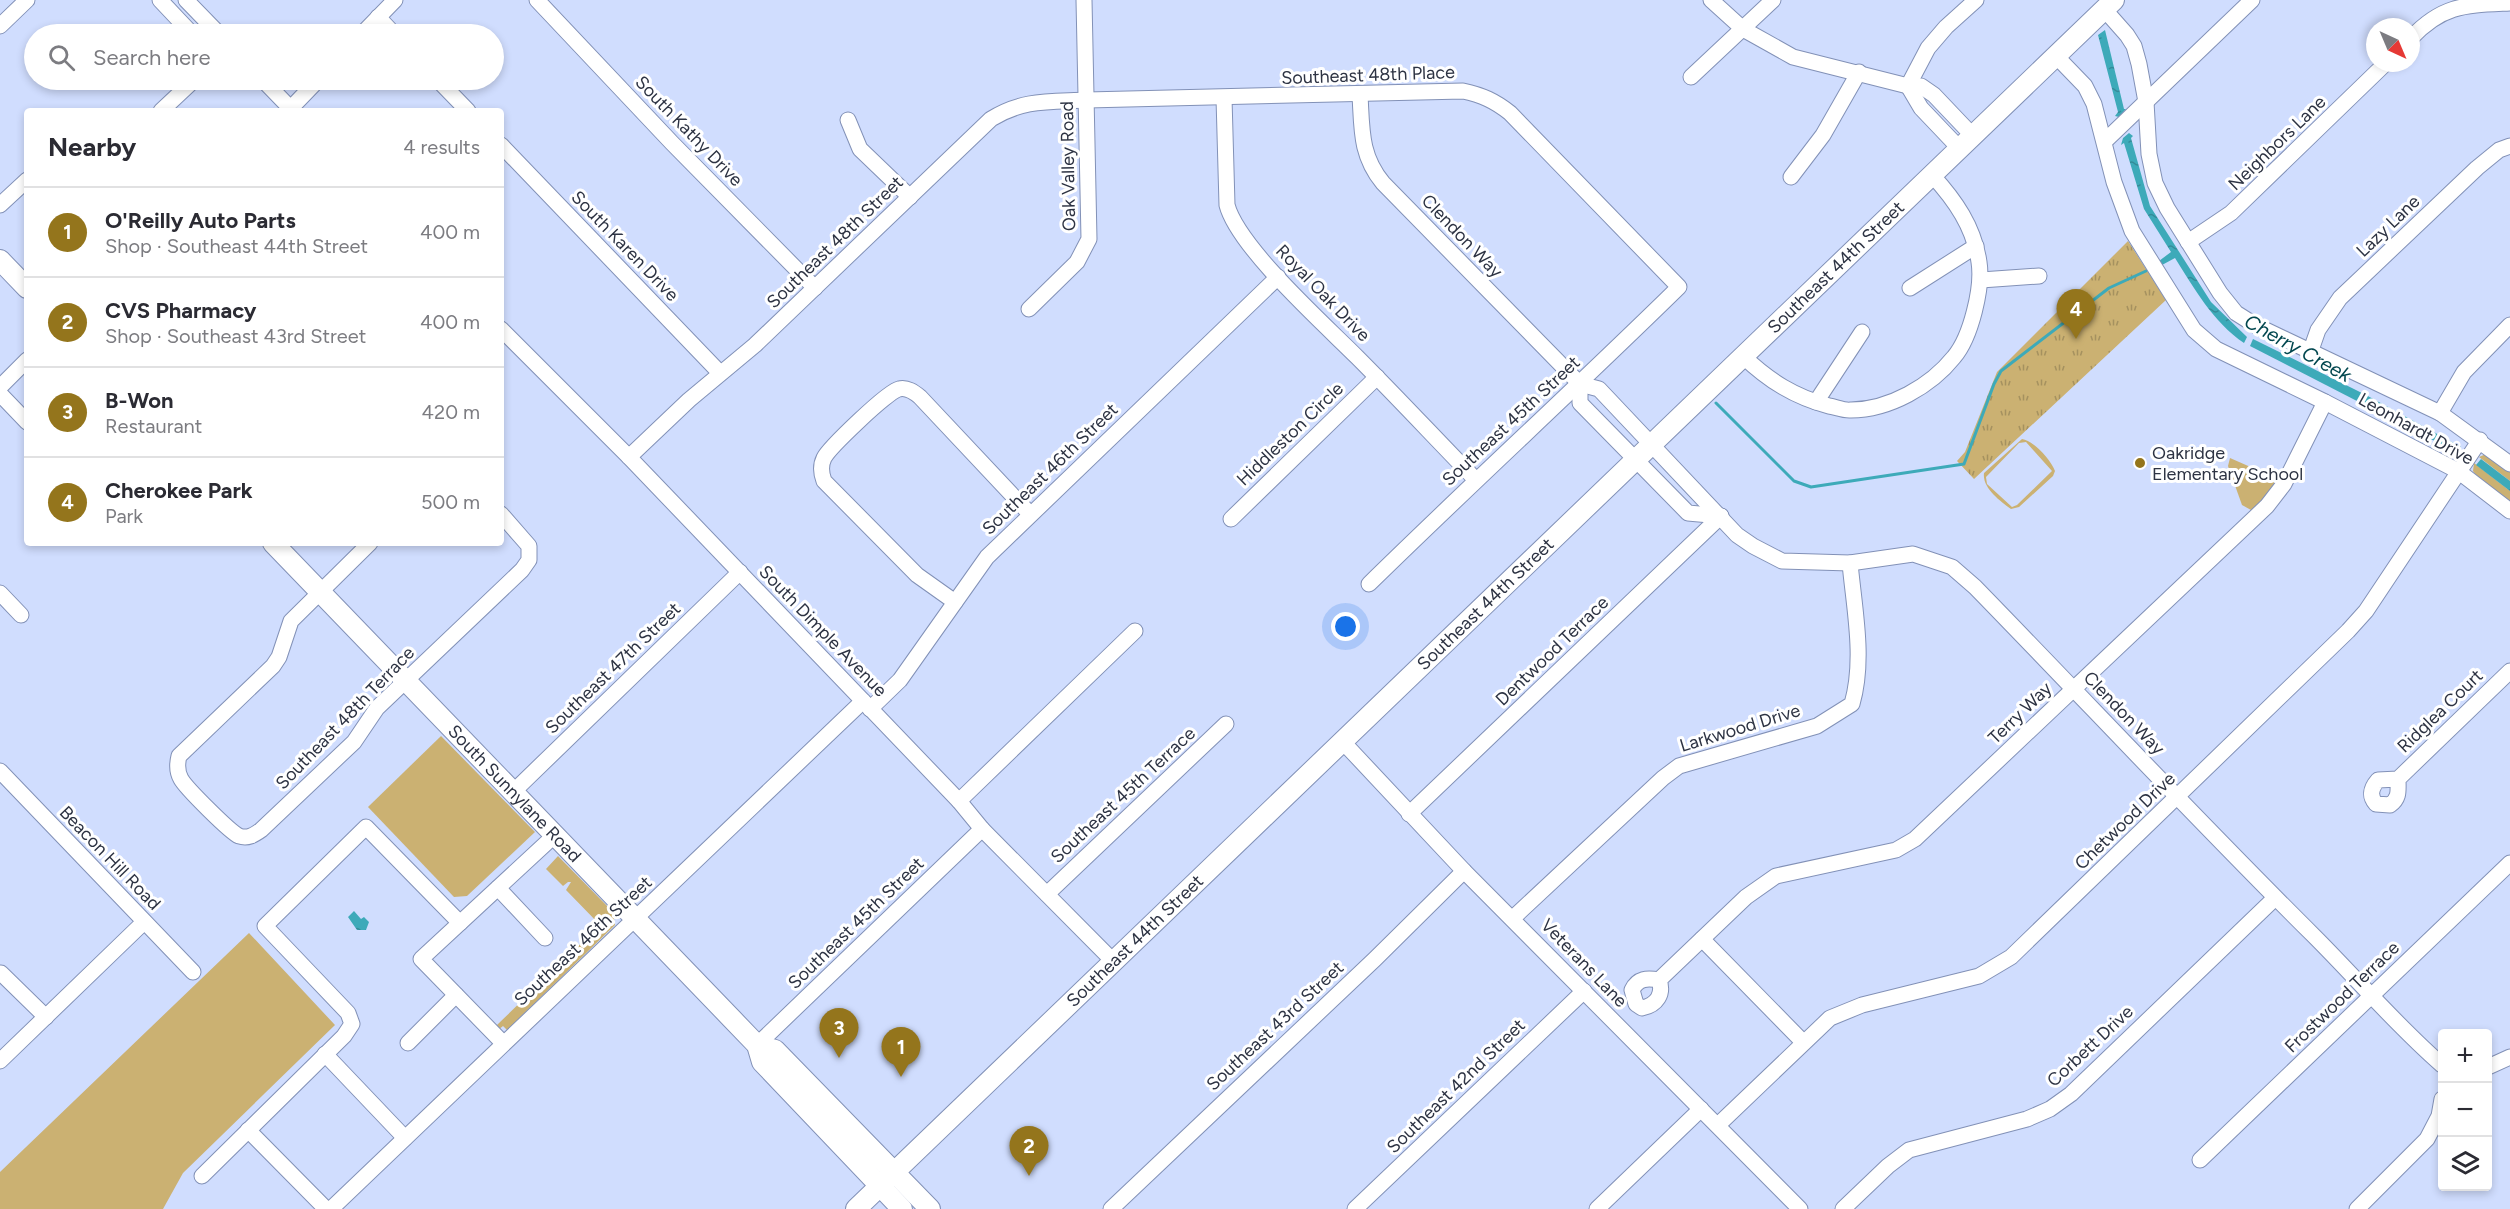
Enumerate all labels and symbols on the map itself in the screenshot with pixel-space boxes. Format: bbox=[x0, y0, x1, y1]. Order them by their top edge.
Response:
north arrow bbox=[2366, 18, 2420, 72]
street label: Southeast 48th Place bbox=[1281, 61, 1455, 89]
street label: South Kathy Drive bbox=[631, 71, 747, 191]
street label: Neighbors Lane bbox=[2224, 91, 2330, 195]
street label: Oak Valley Road bbox=[1056, 101, 1080, 231]
street label: Southeast 48th Street bbox=[762, 171, 908, 313]
street label: South Karen Drive bbox=[567, 186, 683, 306]
street label: Clendon Way bbox=[1417, 190, 1508, 283]
street label: Lazy Lane bbox=[2352, 190, 2424, 262]
street label: Southeast 44th Street bbox=[1763, 196, 1909, 338]
street label: Royal Oak Drive bbox=[1271, 240, 1375, 346]
pin: 4 bbox=[2056, 290, 2096, 339]
water label: Cherry Creek bbox=[2240, 309, 2357, 388]
street label: Southeast 45th Street bbox=[1438, 351, 1585, 491]
street label: Hiddleston Circle bbox=[1232, 378, 1348, 490]
street label: Leonhardt Drive bbox=[2355, 388, 2478, 470]
street label: Southeast 46th Street bbox=[978, 398, 1123, 539]
place label: Oakridge Elementary School bbox=[2152, 442, 2303, 485]
marker: Oakridge Elementary School bbox=[2133, 456, 2147, 470]
street label: Southeast 44th Street bbox=[1412, 533, 1559, 675]
street label: South Dimple Avenue bbox=[754, 561, 892, 702]
street label: Dentwood Terrace bbox=[1491, 591, 1613, 710]
street label: Southeast 47th Street bbox=[541, 598, 685, 738]
your location bbox=[1331, 612, 1360, 641]
street label: Southeast 48th Terrace bbox=[271, 642, 419, 794]
street label: Ridglea Court bbox=[2393, 665, 2487, 757]
street label: Clendon Way bbox=[2079, 667, 2170, 760]
street label: Terry Way bbox=[1984, 677, 2057, 749]
street label: Larkwood Drive bbox=[1677, 699, 1803, 757]
street label: South Sunnylane Road bbox=[443, 720, 586, 867]
street label: Southeast 45th Terrace bbox=[1046, 722, 1200, 868]
street label: Chetwood Drive bbox=[2070, 767, 2180, 874]
street label: Beacon Hill Road bbox=[55, 801, 165, 915]
street label: Southeast 45th Street bbox=[784, 852, 929, 994]
street label: Southeast 44th Street bbox=[1062, 870, 1208, 1012]
street label: Southeast 46th Street bbox=[510, 871, 656, 1010]
street label: Veterans Lane bbox=[1536, 914, 1632, 1012]
street label: Frostwood Terrace bbox=[2280, 937, 2404, 1057]
street label: Southeast 43rd Street bbox=[1202, 957, 1348, 1095]
street label: Corbett Drive bbox=[2042, 1000, 2138, 1091]
pin: 3 bbox=[820, 1008, 858, 1058]
street label: Southeast 42nd Street bbox=[1382, 1014, 1530, 1158]
pin: 1 bbox=[882, 1028, 920, 1077]
pin: 2 bbox=[1010, 1126, 1048, 1176]

